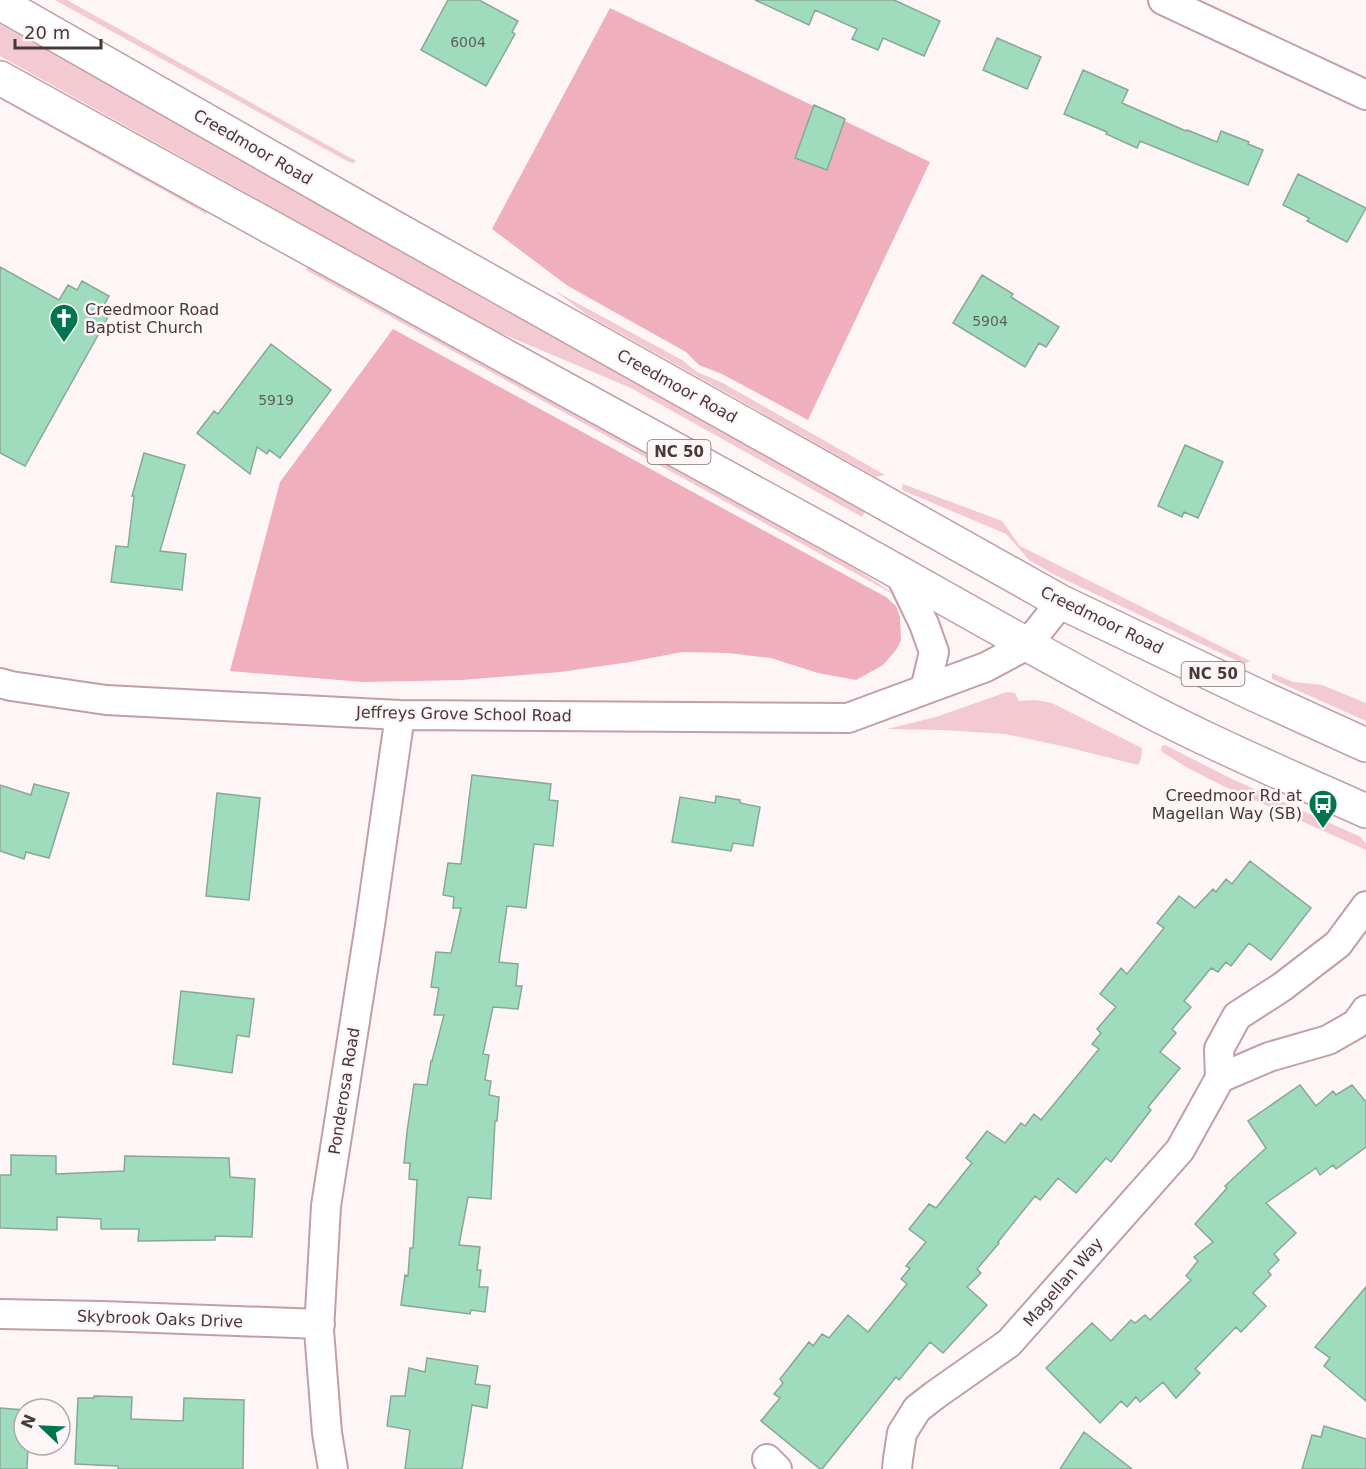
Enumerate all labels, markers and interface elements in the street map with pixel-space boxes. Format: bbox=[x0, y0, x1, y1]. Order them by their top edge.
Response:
scale bar bbox=[15, 12, 100, 50]
text: 20 m bbox=[24, 22, 70, 43]
house number: 6004 bbox=[450, 34, 486, 50]
street label: Creedmoor Road bbox=[190, 105, 316, 189]
place label: Creedmoor Road Baptist Church bbox=[85, 300, 219, 337]
church icon: Creedmoor Road Baptist Church bbox=[48, 302, 80, 344]
house number: 5904 bbox=[972, 313, 1008, 329]
street label: Creedmoor Road bbox=[614, 345, 740, 427]
house number: 5919 bbox=[258, 392, 294, 408]
road number: NC 50 bbox=[648, 440, 710, 464]
street label: Creedmoor Road bbox=[1038, 582, 1166, 658]
road number: NC 50 bbox=[1182, 662, 1244, 686]
street label: Jeffreys Grove School Road bbox=[355, 703, 572, 725]
place label: Creedmoor Rd at Magellan Way (SB) bbox=[1152, 786, 1302, 823]
bus stop icon: Creedmoor Rd at Magellan Way (SB) bbox=[1307, 788, 1339, 830]
street label: Ponderosa Road bbox=[325, 1026, 363, 1156]
street label: Magellan Way bbox=[1019, 1234, 1107, 1330]
street label: Skybrook Oaks Drive bbox=[77, 1307, 243, 1331]
north arrow bbox=[12, 1397, 72, 1457]
text: N bbox=[17, 1411, 40, 1431]

